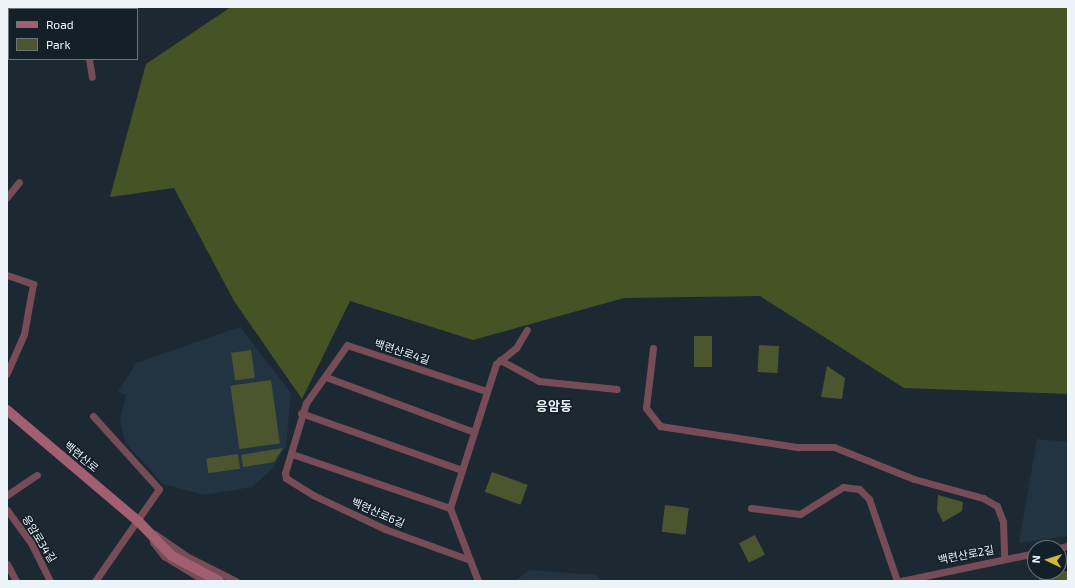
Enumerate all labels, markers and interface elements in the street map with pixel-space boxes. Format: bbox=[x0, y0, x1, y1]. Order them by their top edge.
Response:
legend bbox=[8, 8, 138, 60]
text: Road bbox=[46, 17, 74, 31]
text: Park bbox=[46, 37, 71, 51]
street label: 백련산로4길 bbox=[373, 337, 431, 367]
district label: 응암동 bbox=[536, 398, 572, 414]
street label: 백련산로 bbox=[61, 439, 101, 475]
street label: 백련산로6길 bbox=[349, 495, 407, 531]
street label: 응암로34길 bbox=[19, 513, 59, 565]
north arrow bbox=[1027, 540, 1067, 580]
street label: 백련산로2길 bbox=[937, 543, 995, 567]
text: N bbox=[1029, 555, 1042, 564]

